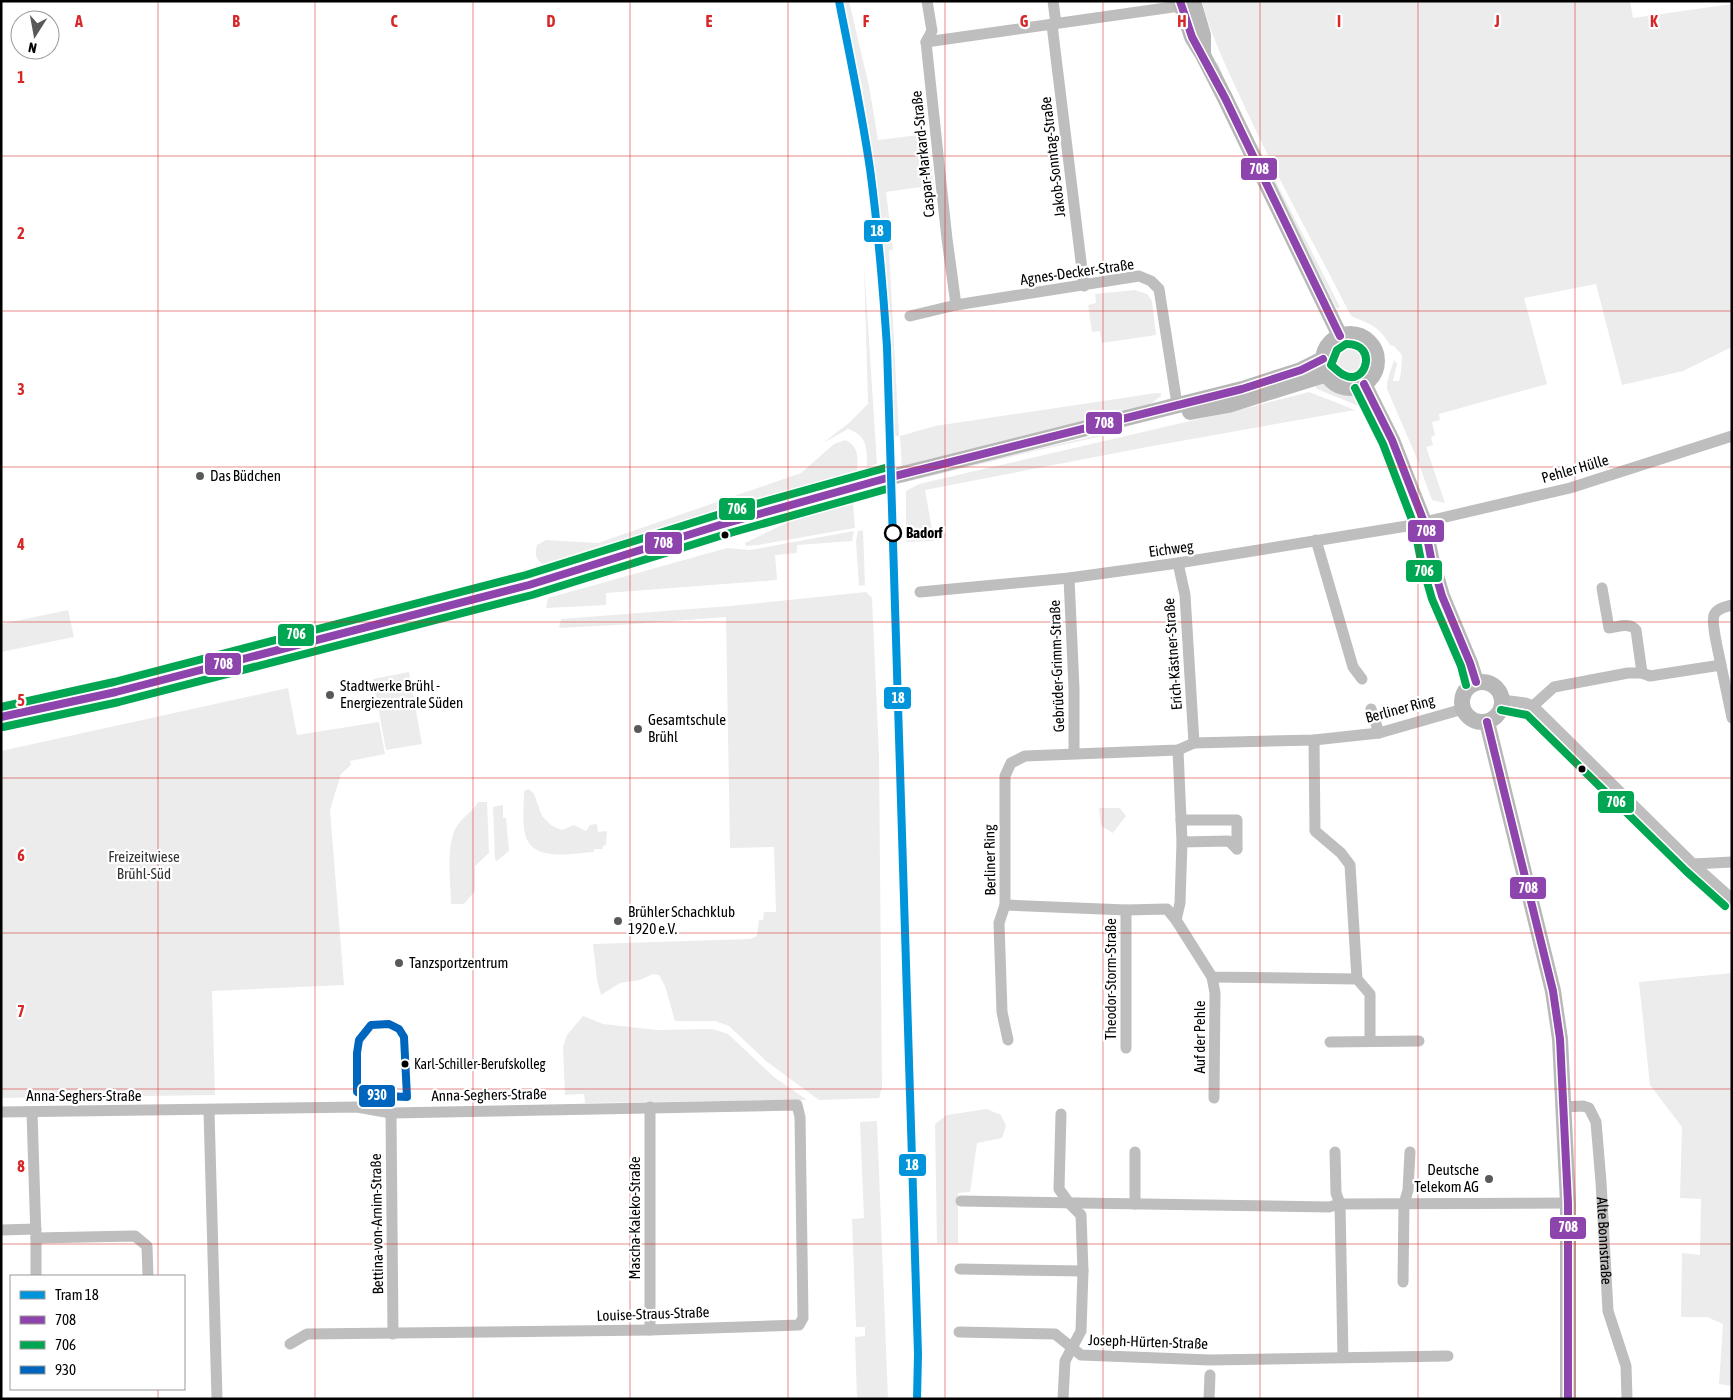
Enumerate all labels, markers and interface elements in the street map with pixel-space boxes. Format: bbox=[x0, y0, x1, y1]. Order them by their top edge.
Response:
north arrow bbox=[10, 10, 60, 60]
text: A bbox=[74, 12, 83, 30]
text: B bbox=[232, 12, 240, 30]
text: C bbox=[390, 12, 398, 30]
text: D bbox=[547, 12, 556, 30]
text: E bbox=[706, 12, 713, 30]
text: F bbox=[863, 12, 870, 30]
text: G bbox=[1020, 12, 1029, 30]
text: H bbox=[1177, 12, 1187, 30]
text: I bbox=[1337, 12, 1341, 30]
text: J bbox=[1493, 12, 1500, 30]
text: K bbox=[1650, 12, 1658, 30]
text: N bbox=[27, 39, 38, 56]
text: 1 bbox=[17, 68, 25, 86]
street label: Caspar-Markard-Straße bbox=[907, 90, 938, 218]
street label: Jakob-Sonntag-Straße bbox=[1037, 96, 1068, 218]
line badge: 708 bbox=[1240, 157, 1278, 181]
text: 708 bbox=[1249, 161, 1269, 177]
line badge: 18 bbox=[863, 219, 892, 243]
text: 18 bbox=[870, 223, 884, 239]
text: 2 bbox=[17, 224, 25, 242]
street label: Agnes-Decker-Straße bbox=[1019, 255, 1135, 288]
text: 3 bbox=[17, 380, 25, 398]
line badge: 708 bbox=[1085, 411, 1123, 435]
text: 708 bbox=[1094, 415, 1114, 431]
street label: Pehler Hülle bbox=[1539, 451, 1611, 486]
place label: Das Büdchen bbox=[210, 467, 281, 484]
marker: Das Büdchen bbox=[194, 470, 206, 482]
line badge: 706 bbox=[718, 497, 756, 521]
text: 706 bbox=[727, 501, 747, 517]
line badge: 708 bbox=[1407, 519, 1445, 543]
text: 708 bbox=[1416, 523, 1436, 539]
marker: Badorf bbox=[884, 524, 902, 542]
place label: Badorf bbox=[906, 524, 944, 541]
unlabelled marker bbox=[720, 530, 730, 540]
line badge: 708 bbox=[644, 531, 683, 555]
text: 4 bbox=[16, 535, 25, 553]
text: 708 bbox=[653, 535, 673, 551]
street label: Eichweg bbox=[1148, 537, 1195, 560]
line badge: 706 bbox=[1405, 559, 1443, 583]
text: 706 bbox=[1414, 563, 1434, 579]
street label: Erich-Kästner-Straße bbox=[1160, 597, 1185, 711]
street label: Gebrüder-Grimm-Straße bbox=[1046, 599, 1067, 732]
line badge: 706 bbox=[277, 623, 315, 647]
text: 706 bbox=[286, 626, 306, 642]
line badge: 708 bbox=[204, 652, 242, 676]
text: 708 bbox=[213, 656, 233, 672]
place label: Stadtwerke Brühl - Energiezentrale Süden bbox=[340, 677, 463, 711]
line badge: 18 bbox=[883, 686, 912, 710]
marker: Stadtwerke Brühl - Energiezentrale Süden bbox=[324, 689, 336, 701]
text: 18 bbox=[891, 690, 905, 706]
text: 5 bbox=[17, 691, 25, 709]
street label: Berliner Ring bbox=[1363, 691, 1437, 726]
place label: Gesamtschule Brühl bbox=[648, 711, 726, 745]
marker: Gesamtschule Brühl bbox=[632, 723, 644, 735]
unlabelled marker bbox=[1577, 764, 1587, 774]
line badge: 706 bbox=[1597, 790, 1635, 814]
text: 706 bbox=[1606, 794, 1626, 810]
street label: Berliner Ring bbox=[980, 824, 999, 896]
text: 6 bbox=[17, 846, 25, 864]
park label: Freizeitwiese Brühl-Süd bbox=[108, 848, 180, 882]
line badge: 708 bbox=[1509, 876, 1547, 900]
text: 708 bbox=[1518, 880, 1538, 896]
place label: Brühler Schachklub 1920 e.V. bbox=[628, 903, 735, 937]
marker: Brühler Schachklub 1920 e.V. bbox=[612, 915, 624, 927]
street label: Theodor-Storm-Straße bbox=[1102, 918, 1119, 1040]
place label: Tanzsportzentrum bbox=[409, 954, 508, 971]
marker: Tanzsportzentrum bbox=[393, 957, 405, 969]
street label: Auf der Pehle bbox=[1191, 1000, 1208, 1074]
text: 7 bbox=[17, 1002, 25, 1020]
place label: Karl-Schiller-Berufskolleg bbox=[414, 1056, 546, 1072]
marker: Karl-Schiller-Berufskolleg bbox=[400, 1059, 410, 1069]
line badge: 930 bbox=[358, 1084, 396, 1108]
street label: Anna-Seghers-Straße bbox=[431, 1085, 547, 1104]
street label: Anna-Seghers-Straße bbox=[26, 1087, 142, 1104]
text: 930 bbox=[367, 1087, 387, 1103]
street label: Bettina-von-Arnim-Straße bbox=[367, 1153, 386, 1295]
line badge: 18 bbox=[898, 1153, 927, 1177]
street label: Mascha-Kaleko-Straße bbox=[626, 1156, 643, 1280]
text: 8 bbox=[17, 1157, 25, 1175]
text: 18 bbox=[905, 1157, 919, 1173]
place label: Deutsche Telekom AG bbox=[1414, 1161, 1479, 1195]
marker: Deutsche Telekom AG bbox=[1483, 1173, 1495, 1185]
street label: Alte Bonnstraße bbox=[1594, 1196, 1616, 1285]
line badge: 708 bbox=[1549, 1216, 1587, 1240]
text: 708 bbox=[1558, 1219, 1578, 1235]
legend bbox=[10, 1275, 185, 1390]
text: Tram 18 bbox=[55, 1286, 99, 1303]
street label: Louise-Straus-Straße bbox=[596, 1303, 710, 1324]
text: 708 bbox=[55, 1311, 76, 1328]
street label: Joseph-Hürten-Straße bbox=[1088, 1331, 1208, 1352]
text: 706 bbox=[55, 1336, 76, 1353]
text: 930 bbox=[55, 1361, 76, 1378]

